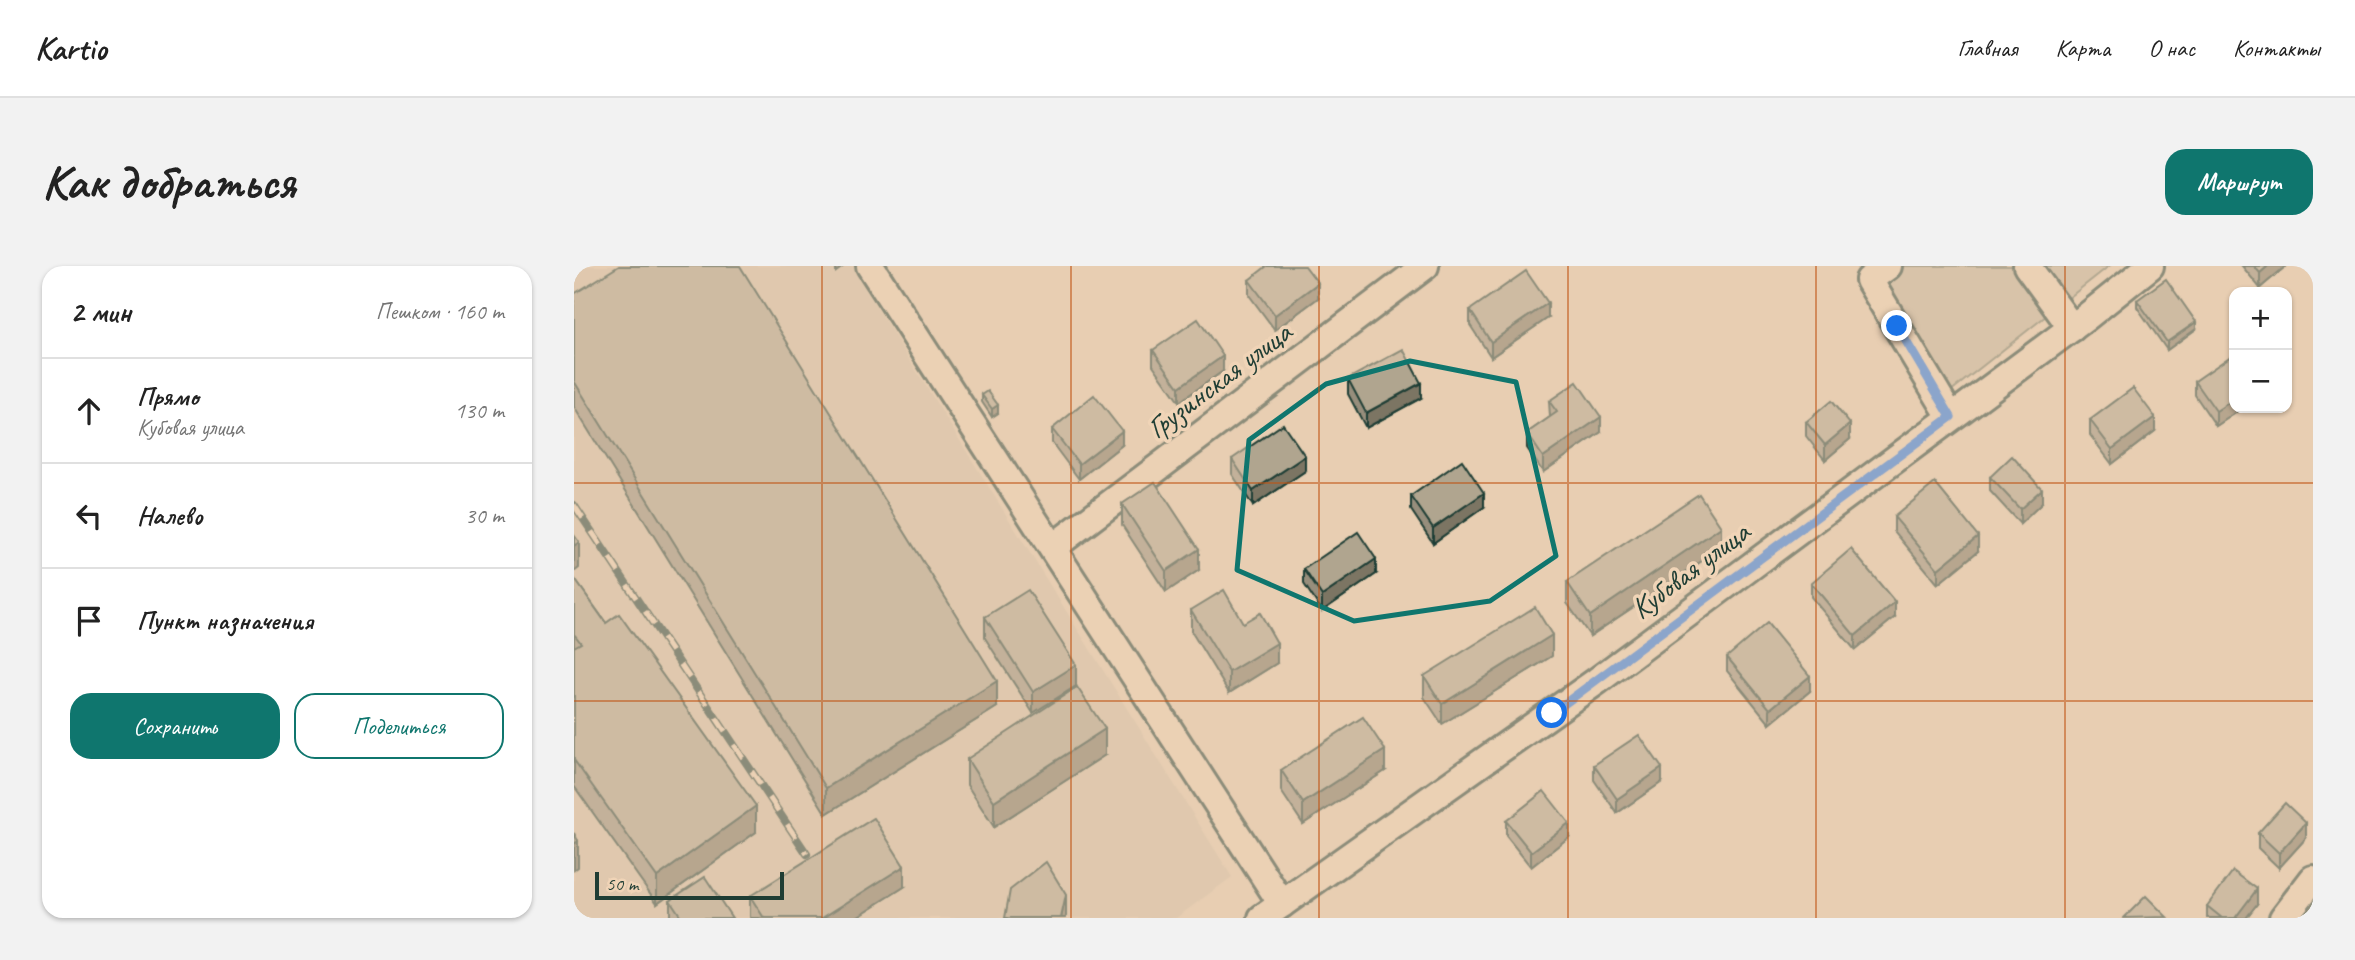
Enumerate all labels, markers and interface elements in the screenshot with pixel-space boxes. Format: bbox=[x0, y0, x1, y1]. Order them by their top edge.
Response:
text: Kartio bbox=[35, 27, 106, 69]
text: Главная bbox=[1957, 33, 2018, 63]
text: Карта bbox=[2056, 33, 2110, 63]
text: О нас bbox=[2148, 33, 2195, 63]
text: Контакты bbox=[2233, 33, 2320, 63]
button: Маршрут bbox=[2165, 149, 2313, 215]
text: Как добраться bbox=[42, 151, 295, 213]
map controls bbox=[2229, 287, 2292, 413]
button: + bbox=[2229, 287, 2292, 350]
text: 2 мин bbox=[70, 293, 131, 331]
text: Пешком · 160 m bbox=[376, 297, 504, 326]
route end bbox=[1881, 310, 1912, 341]
street label: Грузинская улица bbox=[1139, 312, 1300, 447]
button: − bbox=[2229, 350, 2292, 413]
text: Прямо bbox=[137, 380, 199, 413]
icon: ahead bbox=[70, 392, 108, 430]
text: 130 m bbox=[455, 396, 504, 425]
text: Кубовая улица bbox=[137, 413, 244, 442]
icon: left bbox=[70, 497, 108, 535]
text: Налево bbox=[137, 499, 203, 532]
text: 30 m bbox=[465, 501, 504, 530]
street label: Кубовая улица bbox=[1623, 512, 1759, 627]
icon: arrive bbox=[70, 602, 108, 640]
text: Пункт назначения bbox=[137, 604, 313, 637]
button: Сохранить bbox=[70, 693, 280, 759]
button: Поделиться bbox=[294, 693, 504, 759]
route start bbox=[1536, 697, 1567, 728]
scale bar bbox=[595, 869, 784, 901]
text: 50 m bbox=[606, 872, 638, 896]

